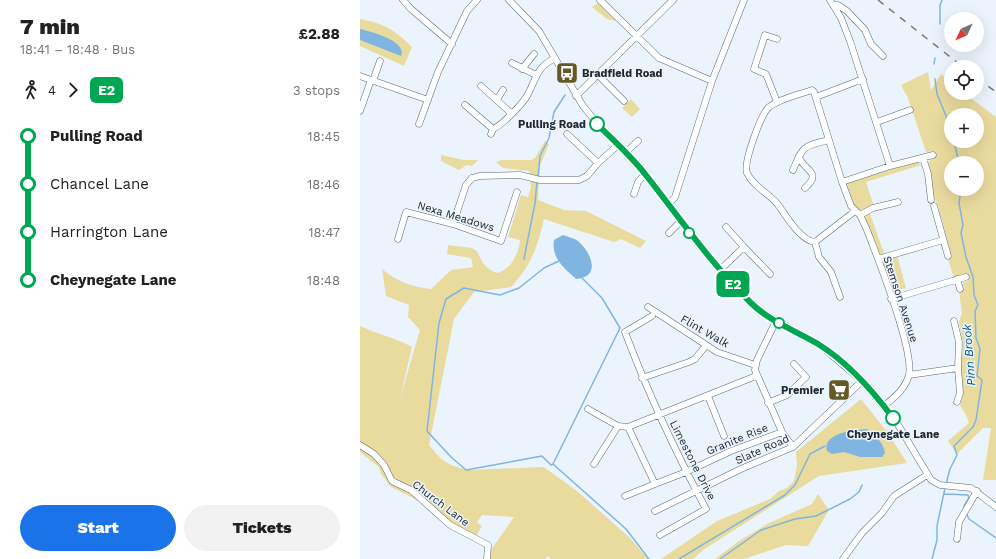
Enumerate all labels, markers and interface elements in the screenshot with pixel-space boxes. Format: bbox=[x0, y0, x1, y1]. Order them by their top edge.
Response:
north arrow bbox=[944, 12, 984, 52]
map controls bbox=[944, 12, 984, 196]
text: 7 min bbox=[20, 14, 80, 39]
text: £2.88 bbox=[299, 25, 340, 43]
text: 18:41 – 18:48 · Bus bbox=[20, 42, 135, 57]
bus stop icon: Bradfield Road bbox=[554, 60, 580, 86]
button: locate bbox=[944, 60, 984, 100]
place label: Bradfield Road bbox=[582, 67, 663, 80]
icon: walk bbox=[20, 79, 42, 101]
icon: forward bbox=[62, 79, 84, 101]
text: E2 bbox=[98, 82, 115, 98]
text: 4 bbox=[48, 83, 56, 98]
text: 3 stops bbox=[293, 83, 340, 98]
button: + bbox=[944, 108, 984, 148]
marker: Pulling Road bbox=[589, 116, 605, 132]
place label: Pulling Road bbox=[518, 118, 586, 131]
text: Pulling Road bbox=[50, 127, 143, 145]
text: 18:45 bbox=[308, 129, 340, 144]
button: − bbox=[944, 156, 984, 196]
text: Chancel Lane bbox=[50, 175, 149, 193]
text: 18:46 bbox=[307, 177, 340, 192]
street label: Nexa Meadows bbox=[416, 199, 496, 234]
text: Harrington Lane bbox=[50, 223, 168, 241]
text: 18:47 bbox=[308, 225, 340, 240]
unlabelled marker bbox=[683, 227, 695, 239]
street label: Stemson Avenue bbox=[880, 254, 921, 344]
text: Cheynegate Lane bbox=[50, 271, 176, 289]
line badge: E2 bbox=[715, 271, 751, 297]
text: 18:48 bbox=[307, 273, 340, 288]
text: E2 bbox=[724, 276, 742, 292]
street label: Flint Walk bbox=[678, 312, 731, 351]
unlabelled marker bbox=[773, 317, 785, 329]
water label: Pinn Brook bbox=[960, 323, 978, 386]
supermarket icon: Premier bbox=[826, 377, 852, 403]
place label: Premier bbox=[781, 384, 824, 397]
marker: Cheynegate Lane bbox=[885, 410, 901, 426]
street label: Limestone Drive bbox=[667, 418, 718, 502]
street label: Granite Rise bbox=[704, 421, 770, 458]
place label: Cheynegate Lane bbox=[847, 428, 939, 441]
street label: Slate Road bbox=[733, 432, 791, 467]
street label: Church Lane bbox=[410, 478, 472, 529]
button: Start bbox=[20, 505, 176, 551]
button: Tickets bbox=[184, 505, 340, 551]

